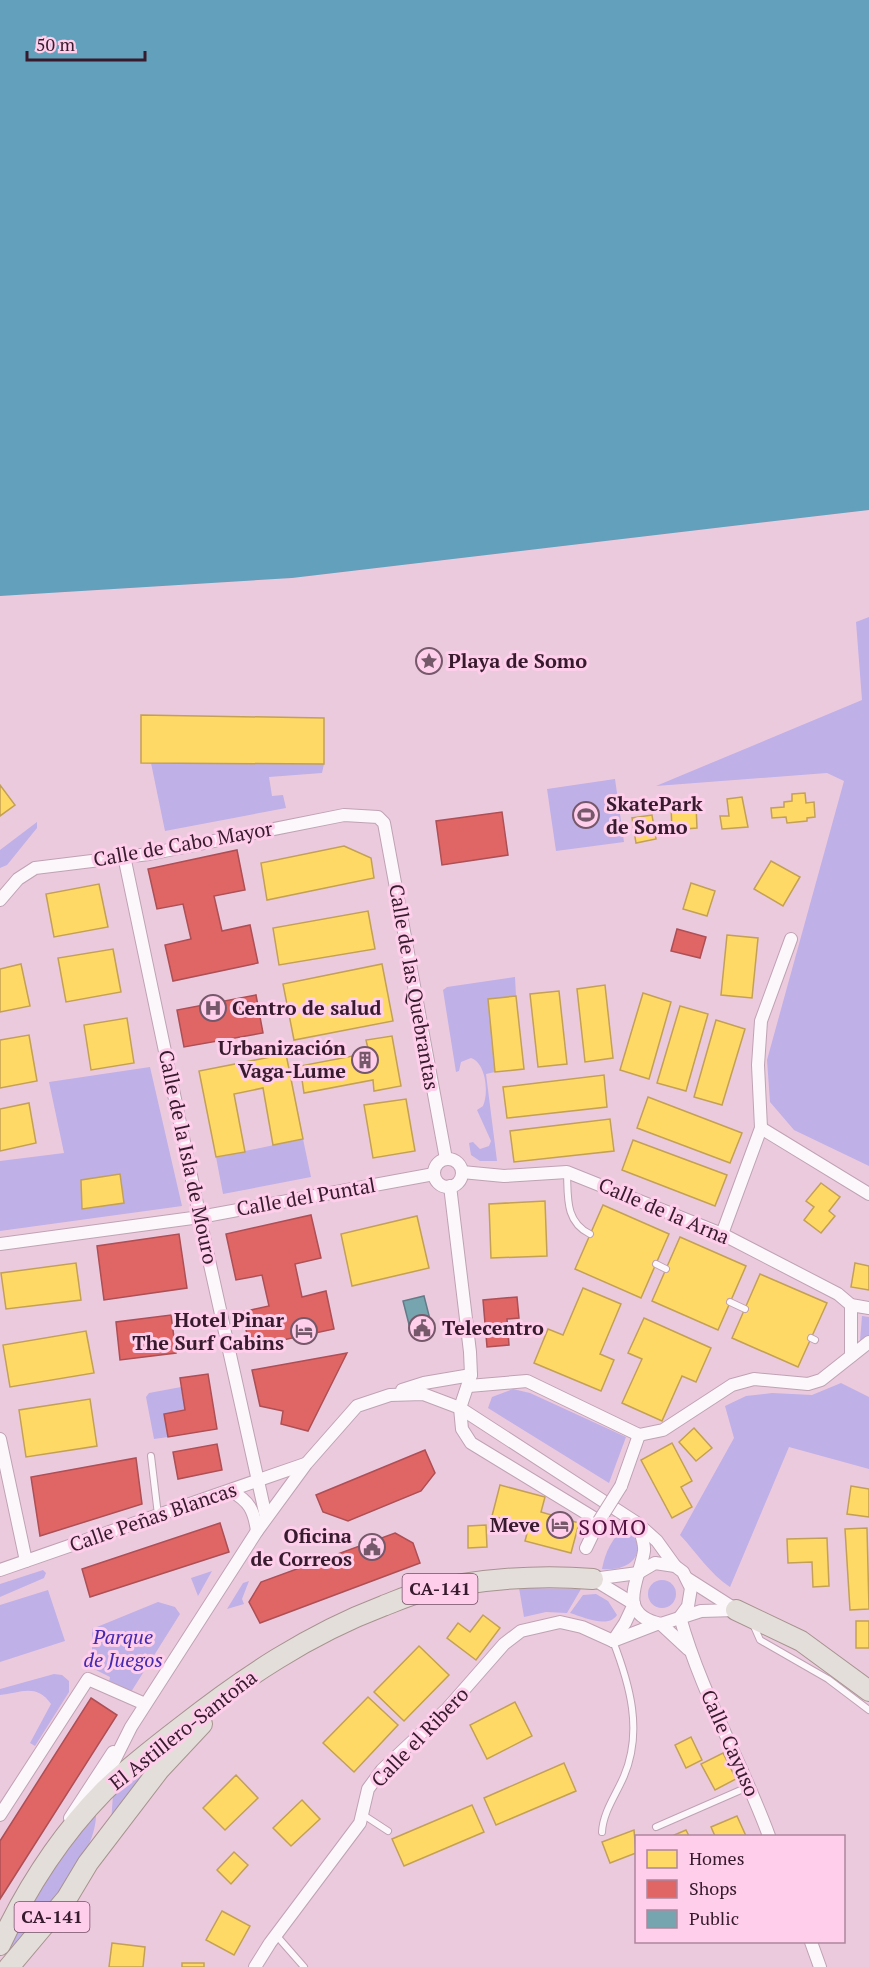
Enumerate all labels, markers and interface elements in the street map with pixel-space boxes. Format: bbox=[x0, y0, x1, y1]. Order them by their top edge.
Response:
scale bar bbox=[27, 24, 146, 62]
text: 50 m bbox=[36, 32, 76, 56]
place icon: Playa de Somo bbox=[414, 646, 444, 676]
place label: Playa de Somo bbox=[448, 647, 587, 674]
place label: SkatePark de Somo bbox=[606, 790, 703, 840]
sports icon: SkatePark de Somo bbox=[571, 800, 601, 830]
street label: Calle de Cabo Mayor bbox=[91, 814, 275, 873]
street label: Calle de las Quebrantas bbox=[383, 882, 446, 1092]
hospital icon: Centro de salud bbox=[198, 993, 228, 1023]
place label: Centro de salud bbox=[232, 994, 381, 1021]
place label: Urbanización Vaga-Lume bbox=[218, 1034, 346, 1084]
building icon: Urbanización Vaga-Lume bbox=[350, 1045, 380, 1075]
street label: Calle de la Isla de Mouro bbox=[153, 1047, 224, 1266]
street label: Calle del Puntal bbox=[234, 1171, 378, 1222]
street label: Calle de la Arna bbox=[595, 1171, 734, 1250]
place label: Hotel Pinar The Surf Cabins bbox=[132, 1306, 284, 1356]
public building icon: Telecentro bbox=[407, 1313, 437, 1343]
place label: Telecentro bbox=[442, 1314, 544, 1341]
hotel icon: Hotel Pinar The Surf Cabins bbox=[289, 1316, 319, 1346]
street label: Calle Peñas Blancas bbox=[66, 1475, 240, 1558]
hotel icon: Meve bbox=[545, 1510, 575, 1540]
place label: Meve bbox=[490, 1511, 540, 1538]
district label: SOMO bbox=[578, 1512, 648, 1541]
place label: Oficina de Correos bbox=[250, 1522, 352, 1572]
public building icon: Oficina de Correos bbox=[357, 1532, 387, 1562]
road number: CA-141 bbox=[402, 1574, 478, 1604]
park label: Parque de Juegos bbox=[83, 1623, 163, 1673]
street label: El Astillero-Santoña bbox=[103, 1663, 262, 1796]
street label: Calle el Ribero bbox=[365, 1681, 474, 1793]
street label: Calle Cayuso bbox=[695, 1685, 766, 1800]
legend bbox=[635, 1835, 845, 1943]
text: Homes bbox=[689, 1846, 744, 1870]
text: Shops bbox=[689, 1876, 737, 1900]
road number: CA-141 bbox=[14, 1902, 90, 1932]
text: Public bbox=[689, 1906, 739, 1930]

